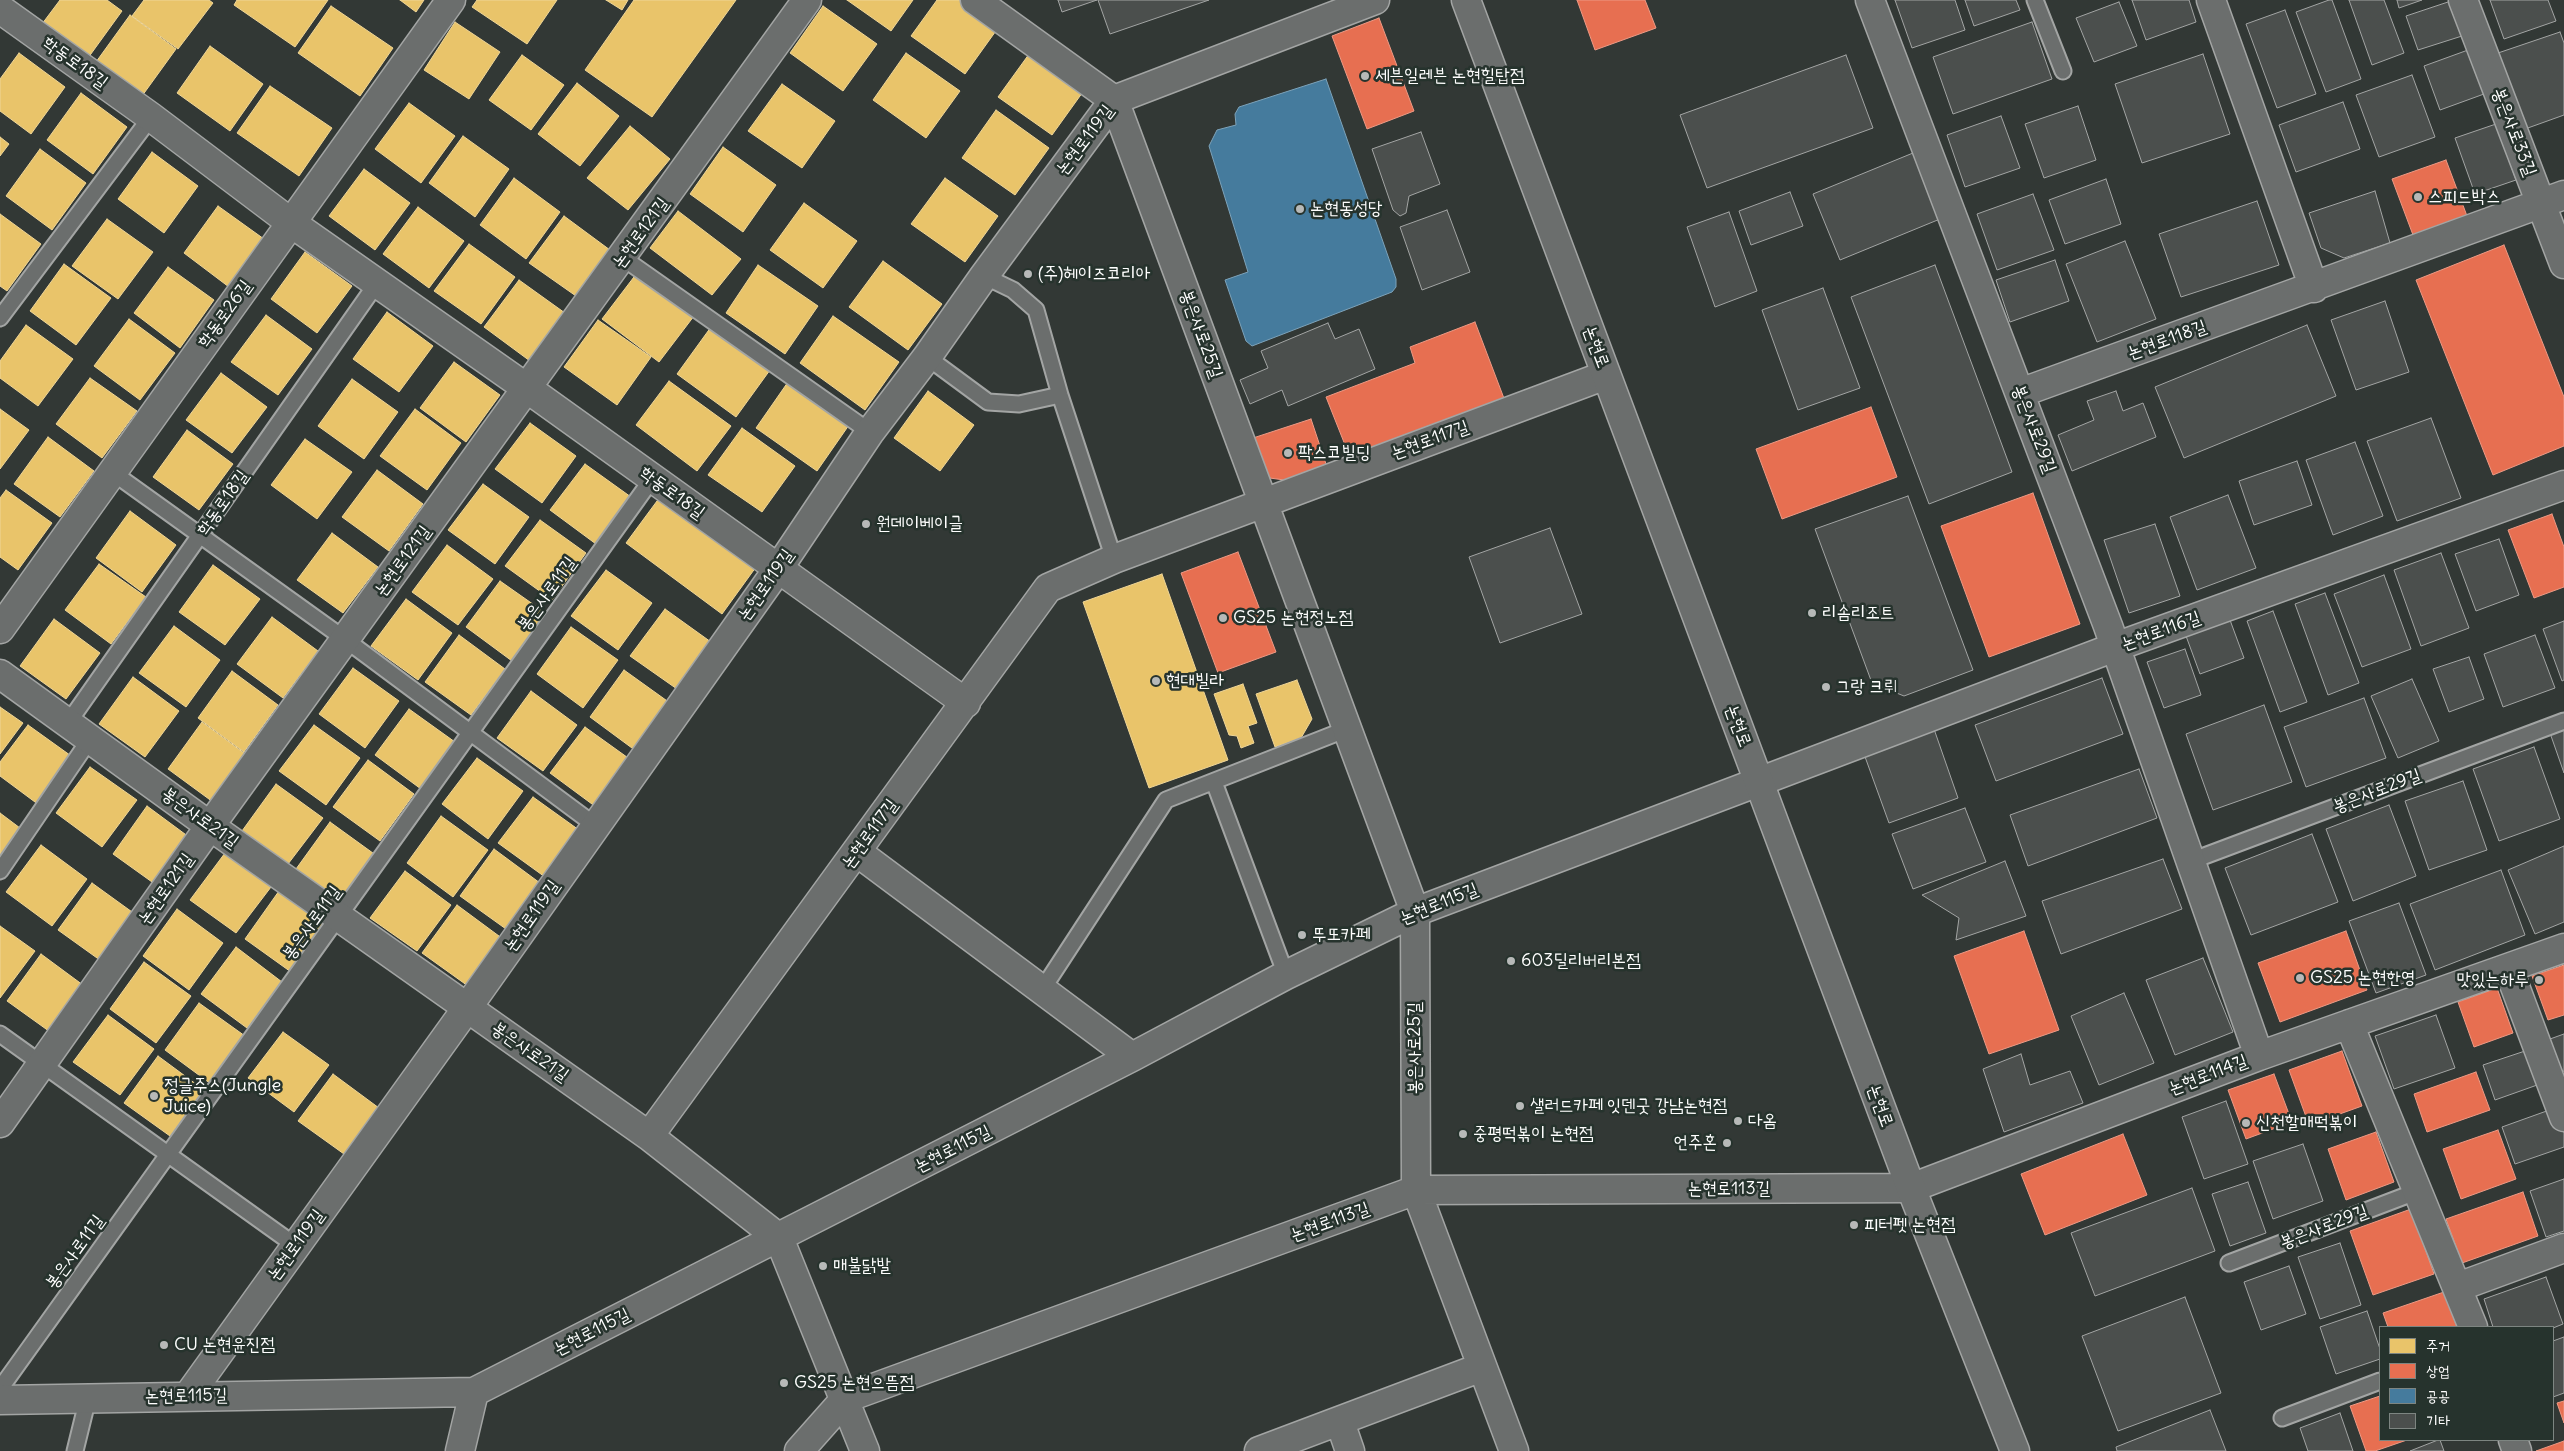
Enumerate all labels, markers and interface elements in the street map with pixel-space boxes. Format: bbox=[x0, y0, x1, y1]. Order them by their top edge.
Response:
street label: 학동로18길 bbox=[38, 32, 112, 94]
place label: 세븐일레븐 논현힐탑점 bbox=[1375, 65, 1524, 87]
marker: 세븐일레븐 논현힐탑점 bbox=[1359, 70, 1371, 82]
street label: 봉은사로33길 bbox=[2487, 85, 2541, 179]
street label: 논현로119길 bbox=[1052, 101, 1118, 179]
place label: 스피드박스 bbox=[2428, 186, 2500, 208]
marker: 스피드박스 bbox=[2412, 191, 2424, 203]
street label: 논현로121길 bbox=[608, 193, 674, 273]
place label: 논현동성당 bbox=[1310, 198, 1382, 220]
marker: 논현동성당 bbox=[1294, 203, 1306, 215]
place label: (주)헤이즈코리아 bbox=[1038, 263, 1150, 285]
marker: (주)헤이즈코리아 bbox=[1022, 268, 1034, 280]
street label: 학동로26길 bbox=[193, 276, 257, 352]
street label: 봉은사로25길 bbox=[1175, 287, 1227, 381]
street label: 논현로118길 bbox=[2124, 316, 2210, 364]
street label: 논현로 bbox=[1578, 323, 1614, 371]
street label: 봉은사로29길 bbox=[2007, 382, 2061, 476]
street label: 논현로117길 bbox=[1388, 416, 1472, 464]
place label: 팍스코빌딩 bbox=[1298, 442, 1370, 464]
marker: 팍스코빌딩 bbox=[1282, 447, 1294, 459]
street label: 학동로18길 bbox=[635, 462, 709, 524]
street label: 학동로18길 bbox=[193, 466, 253, 540]
place label: 원데이베이글 bbox=[876, 513, 963, 535]
marker: 원데이베이글 bbox=[860, 518, 872, 530]
street label: 논현로121길 bbox=[370, 521, 436, 601]
street label: 논현로119길 bbox=[733, 545, 799, 625]
street label: 봉은사로11길 bbox=[513, 553, 581, 635]
place label: 리솜리조트 bbox=[1822, 602, 1894, 624]
place label: GS25 논현정노점 bbox=[1233, 607, 1353, 629]
marker: 리솜리조트 bbox=[1806, 607, 1818, 619]
street label: 논현로116길 bbox=[2118, 607, 2204, 655]
marker: GS25 논현정노점 bbox=[1217, 612, 1229, 624]
place label: 현대빌라 bbox=[1166, 670, 1224, 692]
marker: 현대빌라 bbox=[1150, 675, 1162, 687]
place label: 그랑 크뤼 bbox=[1836, 676, 1898, 698]
marker: 그랑 크뤼 bbox=[1820, 681, 1832, 693]
street label: 논현로 bbox=[1720, 702, 1756, 750]
street label: 봉은사로29길 bbox=[2330, 764, 2424, 818]
street label: 봉은사로21길 bbox=[157, 783, 243, 853]
street label: 논현로117길 bbox=[837, 795, 903, 873]
street label: 논현로121길 bbox=[134, 849, 198, 929]
street label: 논현로119길 bbox=[499, 876, 565, 956]
street label: 논현로115길 bbox=[1397, 879, 1481, 929]
street label: 봉은사로11길 bbox=[278, 882, 346, 964]
place label: 뚜또카페 bbox=[1312, 924, 1370, 946]
marker: 뚜또카페 bbox=[1296, 929, 1308, 941]
place label: 603딜리버리본점 bbox=[1521, 950, 1640, 972]
marker: 603딜리버리본점 bbox=[1505, 955, 1517, 967]
place label: GS25 논현한영 bbox=[2310, 967, 2415, 989]
place label: 맛있는하루 bbox=[2457, 969, 2529, 991]
marker: GS25 논현한영 bbox=[2294, 972, 2306, 984]
marker: 맛있는하루 bbox=[2533, 974, 2545, 986]
street label: 봉은사로25길 bbox=[1404, 1002, 1426, 1094]
street label: 봉은사로21길 bbox=[487, 1018, 573, 1086]
street label: 논현로114길 bbox=[2166, 1050, 2250, 1100]
place label: 정글주스(Jungle Juice) bbox=[164, 1075, 281, 1118]
street label: 논현로 bbox=[1862, 1082, 1898, 1130]
marker: 정글주스(Jungle Juice) bbox=[148, 1090, 160, 1102]
place label: 샐러드카페 잇덴굿 강남논현점 bbox=[1530, 1095, 1727, 1117]
marker: 샐러드카페 잇덴굿 강남논현점 bbox=[1514, 1100, 1526, 1112]
place label: 다옴 bbox=[1748, 1110, 1777, 1132]
place label: 신천할매떡볶이 bbox=[2256, 1112, 2357, 1134]
marker: 다옴 bbox=[1732, 1115, 1744, 1127]
marker: 신천할매떡볶이 bbox=[2240, 1117, 2252, 1129]
street label: 논현로115길 bbox=[911, 1121, 995, 1177]
place label: 중평떡볶이 논현점 bbox=[1473, 1123, 1593, 1145]
marker: 중평떡볶이 논현점 bbox=[1457, 1128, 1469, 1140]
place label: 언주혼 bbox=[1674, 1132, 1717, 1154]
marker: 언주혼 bbox=[1721, 1137, 1733, 1149]
street label: 논현로113길 bbox=[1688, 1178, 1770, 1200]
street label: 논현로113길 bbox=[1288, 1198, 1372, 1246]
street label: 봉은사로29길 bbox=[2277, 1200, 2371, 1254]
street label: 논현로119길 bbox=[263, 1205, 329, 1285]
street label: 봉은사로11길 bbox=[41, 1211, 109, 1293]
place label: 피터펫 논현점 bbox=[1864, 1214, 1955, 1236]
marker: 피터펫 논현점 bbox=[1848, 1219, 1860, 1231]
place label: 매불닭발 bbox=[833, 1255, 891, 1277]
marker: 매불닭발 bbox=[817, 1260, 829, 1272]
street label: 논현로115길 bbox=[550, 1304, 634, 1360]
legend bbox=[2379, 1326, 2554, 1441]
place label: CU 논현윤진점 bbox=[174, 1334, 275, 1356]
text: 주거 bbox=[2426, 1336, 2450, 1355]
marker: CU 논현윤진점 bbox=[158, 1339, 170, 1351]
text: 상업 bbox=[2426, 1361, 2450, 1380]
place label: GS25 논현으뜸점 bbox=[794, 1372, 914, 1394]
marker: GS25 논현으뜸점 bbox=[778, 1377, 790, 1389]
street label: 논현로115길 bbox=[145, 1384, 227, 1408]
text: 공공 bbox=[2426, 1386, 2450, 1405]
text: 기타 bbox=[2426, 1411, 2450, 1430]

